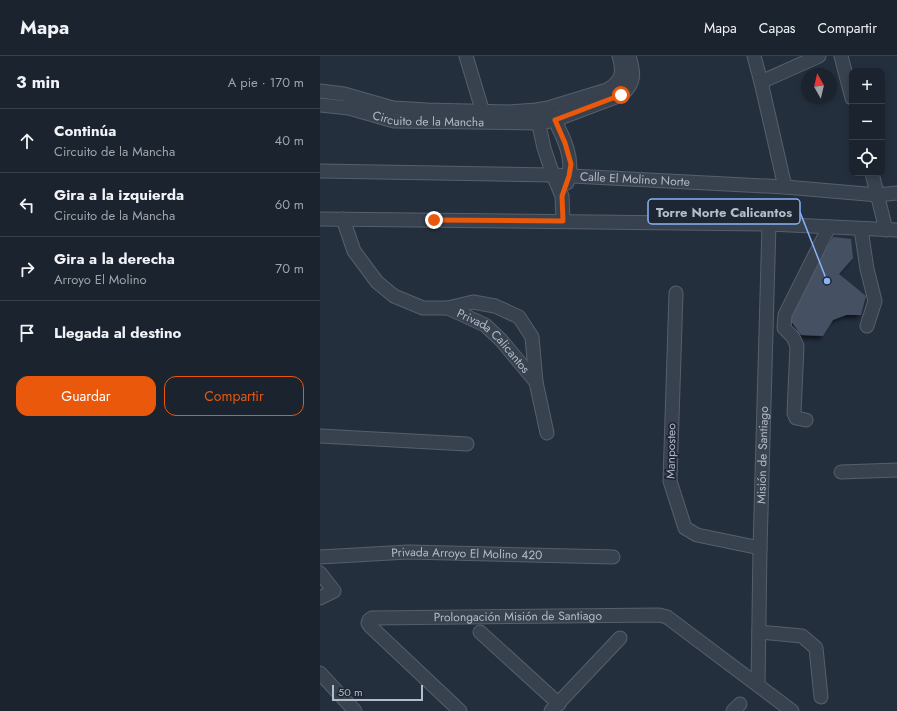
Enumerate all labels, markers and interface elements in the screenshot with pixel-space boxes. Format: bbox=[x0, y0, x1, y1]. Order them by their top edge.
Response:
text: Mapa bbox=[20, 14, 69, 41]
text: Mapa bbox=[704, 18, 737, 38]
text: Capas bbox=[759, 18, 796, 38]
text: Compartir bbox=[818, 18, 877, 38]
north arrow bbox=[801, 68, 837, 104]
map controls bbox=[849, 68, 885, 176]
button: + bbox=[849, 68, 885, 104]
text: 3 min bbox=[16, 70, 60, 94]
text: A pie · 170 m bbox=[228, 73, 304, 92]
route start bbox=[612, 86, 630, 104]
button: − bbox=[849, 104, 885, 140]
street label: Circuito de la Mancha bbox=[370, 106, 484, 131]
text: Continúa bbox=[54, 120, 116, 142]
icon: ahead bbox=[16, 130, 38, 152]
text: 40 m bbox=[275, 131, 304, 150]
button: locate bbox=[849, 140, 885, 176]
text: Circuito de la Mancha bbox=[54, 142, 175, 161]
street label: Calle El Molino Norte bbox=[579, 167, 690, 191]
text: Gira a la izquierda bbox=[54, 184, 184, 206]
icon: left bbox=[16, 194, 38, 216]
text: 60 m bbox=[275, 195, 304, 214]
callout: Torre Norte Calicantos bbox=[648, 199, 800, 224]
text: Torre Norte Calicantos bbox=[656, 203, 792, 222]
text: Circuito de la Mancha bbox=[54, 206, 175, 225]
route end bbox=[425, 211, 443, 229]
text: Gira a la derecha bbox=[54, 248, 175, 270]
icon: right bbox=[16, 258, 38, 280]
text: 70 m bbox=[275, 259, 304, 278]
text: Arroyo El Molino bbox=[54, 270, 147, 289]
street label: Privada Calicantos bbox=[454, 304, 534, 377]
icon: arrive bbox=[16, 322, 38, 344]
text: Llegada al destino bbox=[54, 322, 181, 344]
button: Guardar bbox=[16, 376, 156, 416]
button: Compartir bbox=[164, 376, 304, 416]
street label: Misión de Santiago bbox=[752, 405, 773, 504]
street label: Manposteo bbox=[662, 423, 680, 479]
street label: Privada Arroyo El Molino 420 bbox=[391, 543, 543, 564]
street label: Prolongación Misión de Santiago bbox=[434, 607, 602, 626]
scale bar bbox=[332, 683, 423, 702]
text: 50 m bbox=[338, 684, 363, 700]

